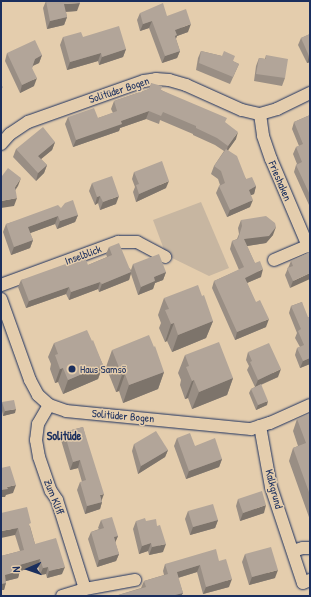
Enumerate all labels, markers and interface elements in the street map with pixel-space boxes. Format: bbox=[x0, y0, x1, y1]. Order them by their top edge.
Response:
street label: Solitüder Bogen bbox=[87, 74, 151, 106]
street label: Frieshaken bbox=[266, 159, 294, 203]
street label: Inselblick bbox=[63, 242, 103, 268]
place label: Haus Samsö bbox=[80, 362, 126, 376]
marker: Haus Samsö bbox=[67, 364, 77, 374]
street label: Solitüder Bogen bbox=[91, 407, 155, 425]
district label: Solitüde bbox=[47, 429, 81, 443]
street label: Kalkgrund bbox=[262, 468, 286, 510]
street label: Zum Kliff bbox=[41, 477, 67, 517]
north arrow bbox=[8, 549, 48, 589]
text: N bbox=[9, 566, 23, 573]

